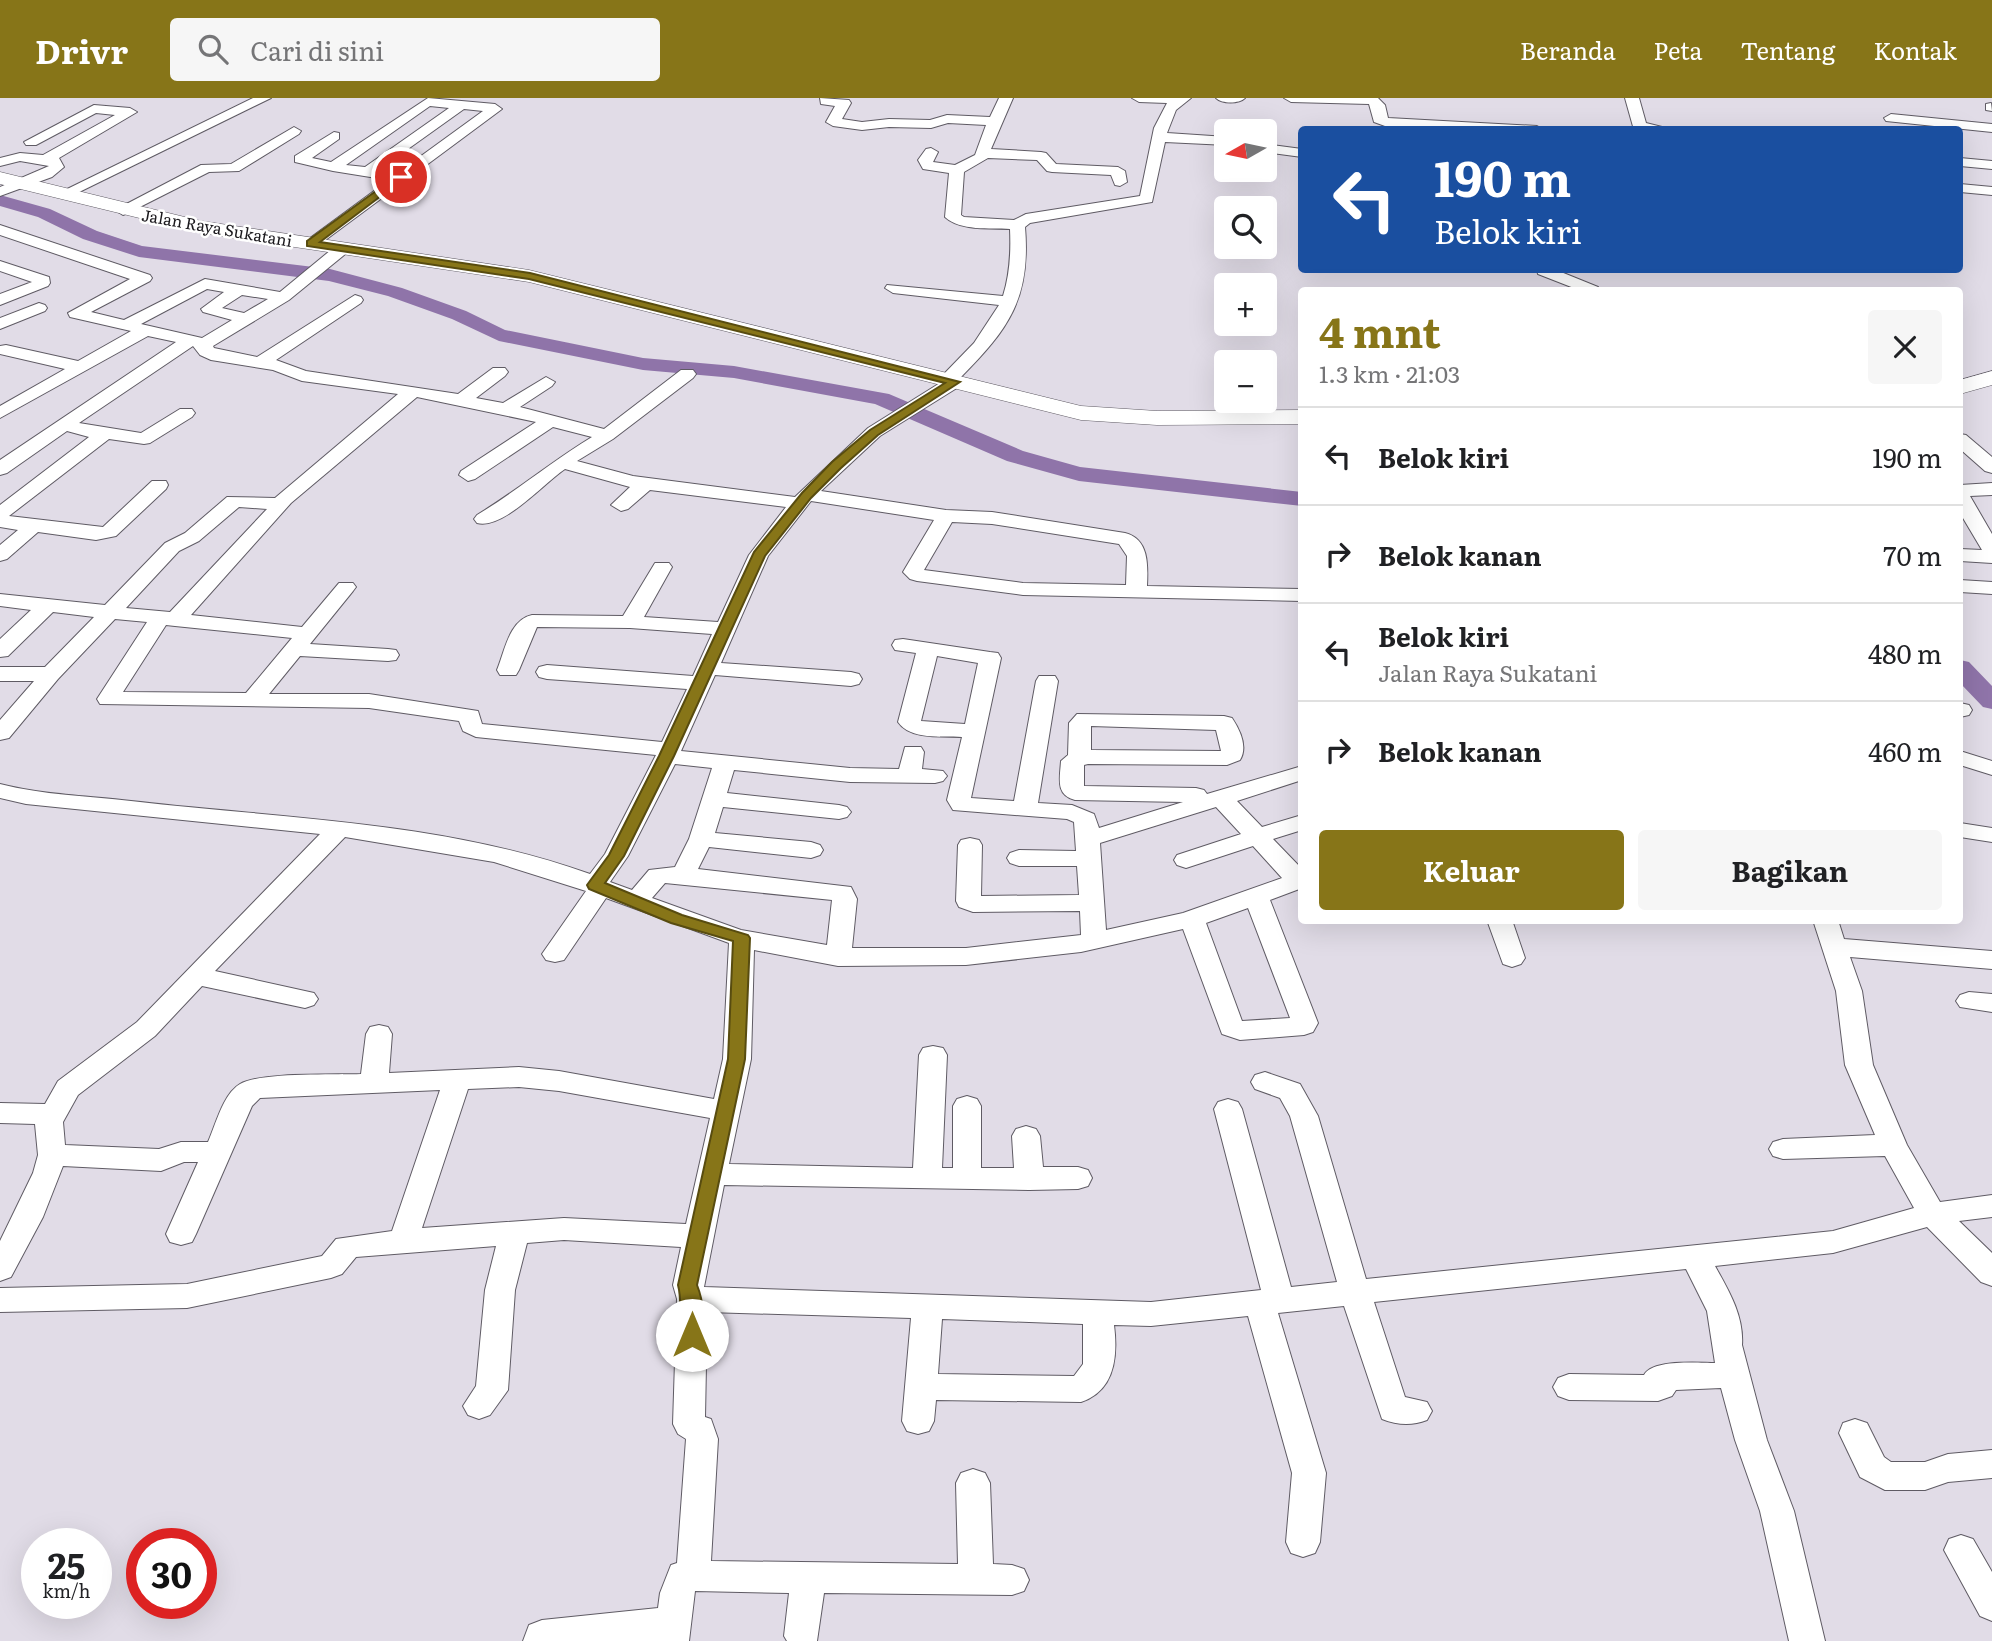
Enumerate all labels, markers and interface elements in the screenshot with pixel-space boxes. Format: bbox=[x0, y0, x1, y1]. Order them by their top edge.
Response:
search box bbox=[170, 18, 660, 81]
text: Drivr bbox=[35, 25, 128, 74]
icon: search bbox=[194, 30, 232, 68]
text: Cari di sini bbox=[250, 30, 384, 69]
text: Beranda bbox=[1520, 32, 1616, 67]
text: Peta bbox=[1654, 32, 1703, 67]
text: Tentang bbox=[1741, 32, 1835, 67]
text: Kontak bbox=[1873, 32, 1957, 67]
north arrow bbox=[1214, 119, 1278, 182]
map controls bbox=[1214, 119, 1277, 413]
text: 190 m bbox=[1434, 139, 1571, 212]
pin bbox=[371, 147, 431, 207]
icon: left bbox=[1319, 154, 1410, 245]
icon: arrive bbox=[382, 158, 420, 196]
button: search bbox=[1214, 196, 1277, 259]
street label: Jalan Raya Sukatani bbox=[140, 202, 294, 252]
text: Belok kiri bbox=[1434, 206, 1582, 254]
button: + bbox=[1214, 273, 1277, 336]
text: 4 mnt bbox=[1319, 299, 1441, 361]
button: close bbox=[1868, 310, 1942, 384]
button: − bbox=[1214, 350, 1277, 413]
text: 1.3 km · 21:03 bbox=[1319, 356, 1460, 390]
icon: left bbox=[1319, 437, 1357, 475]
text: Belok kiri bbox=[1378, 437, 1509, 476]
text: 190 m bbox=[1872, 437, 1942, 476]
icon: right bbox=[1319, 535, 1357, 573]
text: Belok kanan bbox=[1378, 535, 1542, 574]
text: 70 m bbox=[1883, 535, 1942, 574]
text: Belok kiri bbox=[1378, 616, 1509, 655]
icon: left bbox=[1319, 633, 1357, 671]
text: 480 m bbox=[1868, 633, 1942, 672]
text: Jalan Raya Sukatani bbox=[1378, 655, 1597, 689]
icon: right bbox=[1319, 731, 1357, 769]
text: Belok kanan bbox=[1378, 731, 1542, 770]
text: 460 m bbox=[1868, 731, 1942, 770]
button: Keluar bbox=[1319, 830, 1624, 910]
button: Bagikan bbox=[1638, 830, 1942, 910]
position arrow bbox=[655, 1298, 729, 1372]
speed limit sign: 30 bbox=[126, 1528, 217, 1619]
text: 25 bbox=[48, 1538, 85, 1590]
text: km/h bbox=[43, 1577, 90, 1604]

